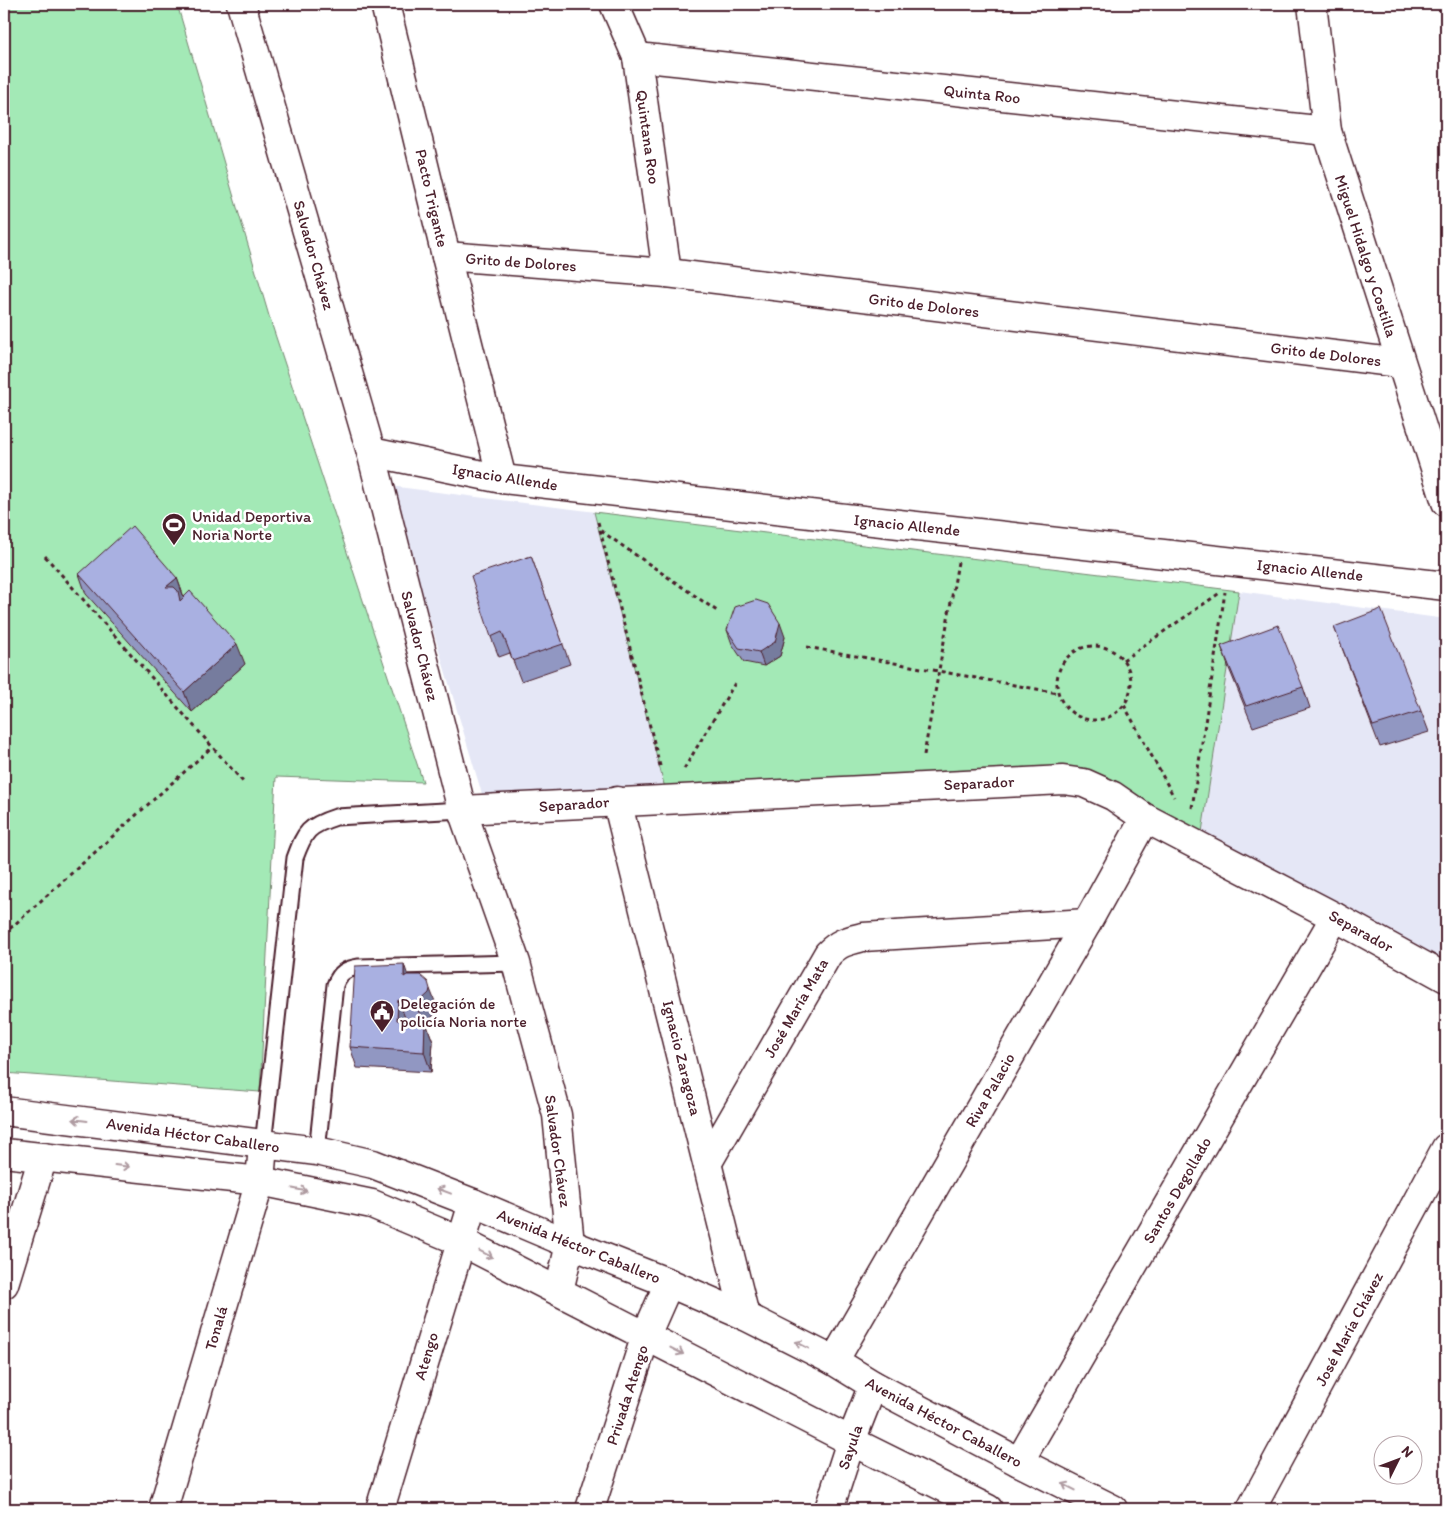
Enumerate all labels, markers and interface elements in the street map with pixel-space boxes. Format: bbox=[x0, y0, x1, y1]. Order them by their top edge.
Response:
street label: Quinta Roo bbox=[943, 81, 1021, 107]
street label: Quintana Roo bbox=[632, 89, 664, 185]
street label: Pacto Trigante bbox=[411, 147, 453, 249]
street label: Miguel Hidalgo y Costilla bbox=[1331, 172, 1401, 340]
street label: Salvador Chávez bbox=[289, 198, 339, 313]
street label: Grito de Dolores bbox=[465, 249, 577, 275]
street label: Grito de Dolores bbox=[867, 289, 981, 321]
street label: Grito de Dolores bbox=[1269, 338, 1383, 370]
street label: Ignacio Allende bbox=[451, 459, 559, 495]
place label: Unidad Deportiva Noria Norte bbox=[192, 507, 312, 544]
street label: Ignacio Allende bbox=[853, 510, 961, 540]
sports icon: Unidad Deportiva Noria Norte bbox=[161, 512, 187, 546]
street label: Ignacio Allende bbox=[1256, 555, 1364, 585]
street label: Salvador Chávez bbox=[397, 589, 443, 704]
street label: Separador bbox=[943, 772, 1015, 794]
street label: Separador bbox=[538, 792, 610, 816]
street label: Separador bbox=[1326, 906, 1397, 957]
street label: José María Mata bbox=[760, 955, 832, 1061]
place label: Delegación de policía Noria norte bbox=[400, 994, 527, 1031]
street label: Ignacio Zaragoza bbox=[659, 998, 706, 1118]
public building icon: Delegación de policía Noria norte bbox=[369, 999, 395, 1033]
street label: Riva Palacio bbox=[961, 1049, 1019, 1131]
street label: Salvador Chávez bbox=[541, 1094, 575, 1209]
street label: Avenida Héctor Caballero bbox=[105, 1113, 281, 1157]
one-way arrow bbox=[72, 1115, 88, 1125]
street label: Santos Degollado bbox=[1139, 1133, 1215, 1247]
one-way arrow bbox=[114, 1161, 130, 1171]
one-way arrow bbox=[292, 1185, 308, 1195]
one-way arrow bbox=[437, 1186, 452, 1196]
street label: Avenida Héctor Caballero bbox=[495, 1204, 663, 1288]
one-way arrow bbox=[478, 1249, 493, 1259]
street label: José María Chávez bbox=[1311, 1268, 1387, 1389]
street label: Tonalá bbox=[201, 1303, 232, 1352]
street label: Atengo bbox=[410, 1330, 442, 1382]
one-way arrow bbox=[795, 1340, 810, 1349]
street label: Privada Atengo bbox=[602, 1342, 652, 1448]
one-way arrow bbox=[669, 1347, 684, 1357]
street label: Avenida Héctor Caballero bbox=[862, 1373, 1026, 1471]
street label: Sayula bbox=[833, 1421, 867, 1472]
north arrow bbox=[1372, 1436, 1422, 1486]
text: N bbox=[1398, 1442, 1417, 1461]
one-way arrow bbox=[1062, 1482, 1077, 1492]

